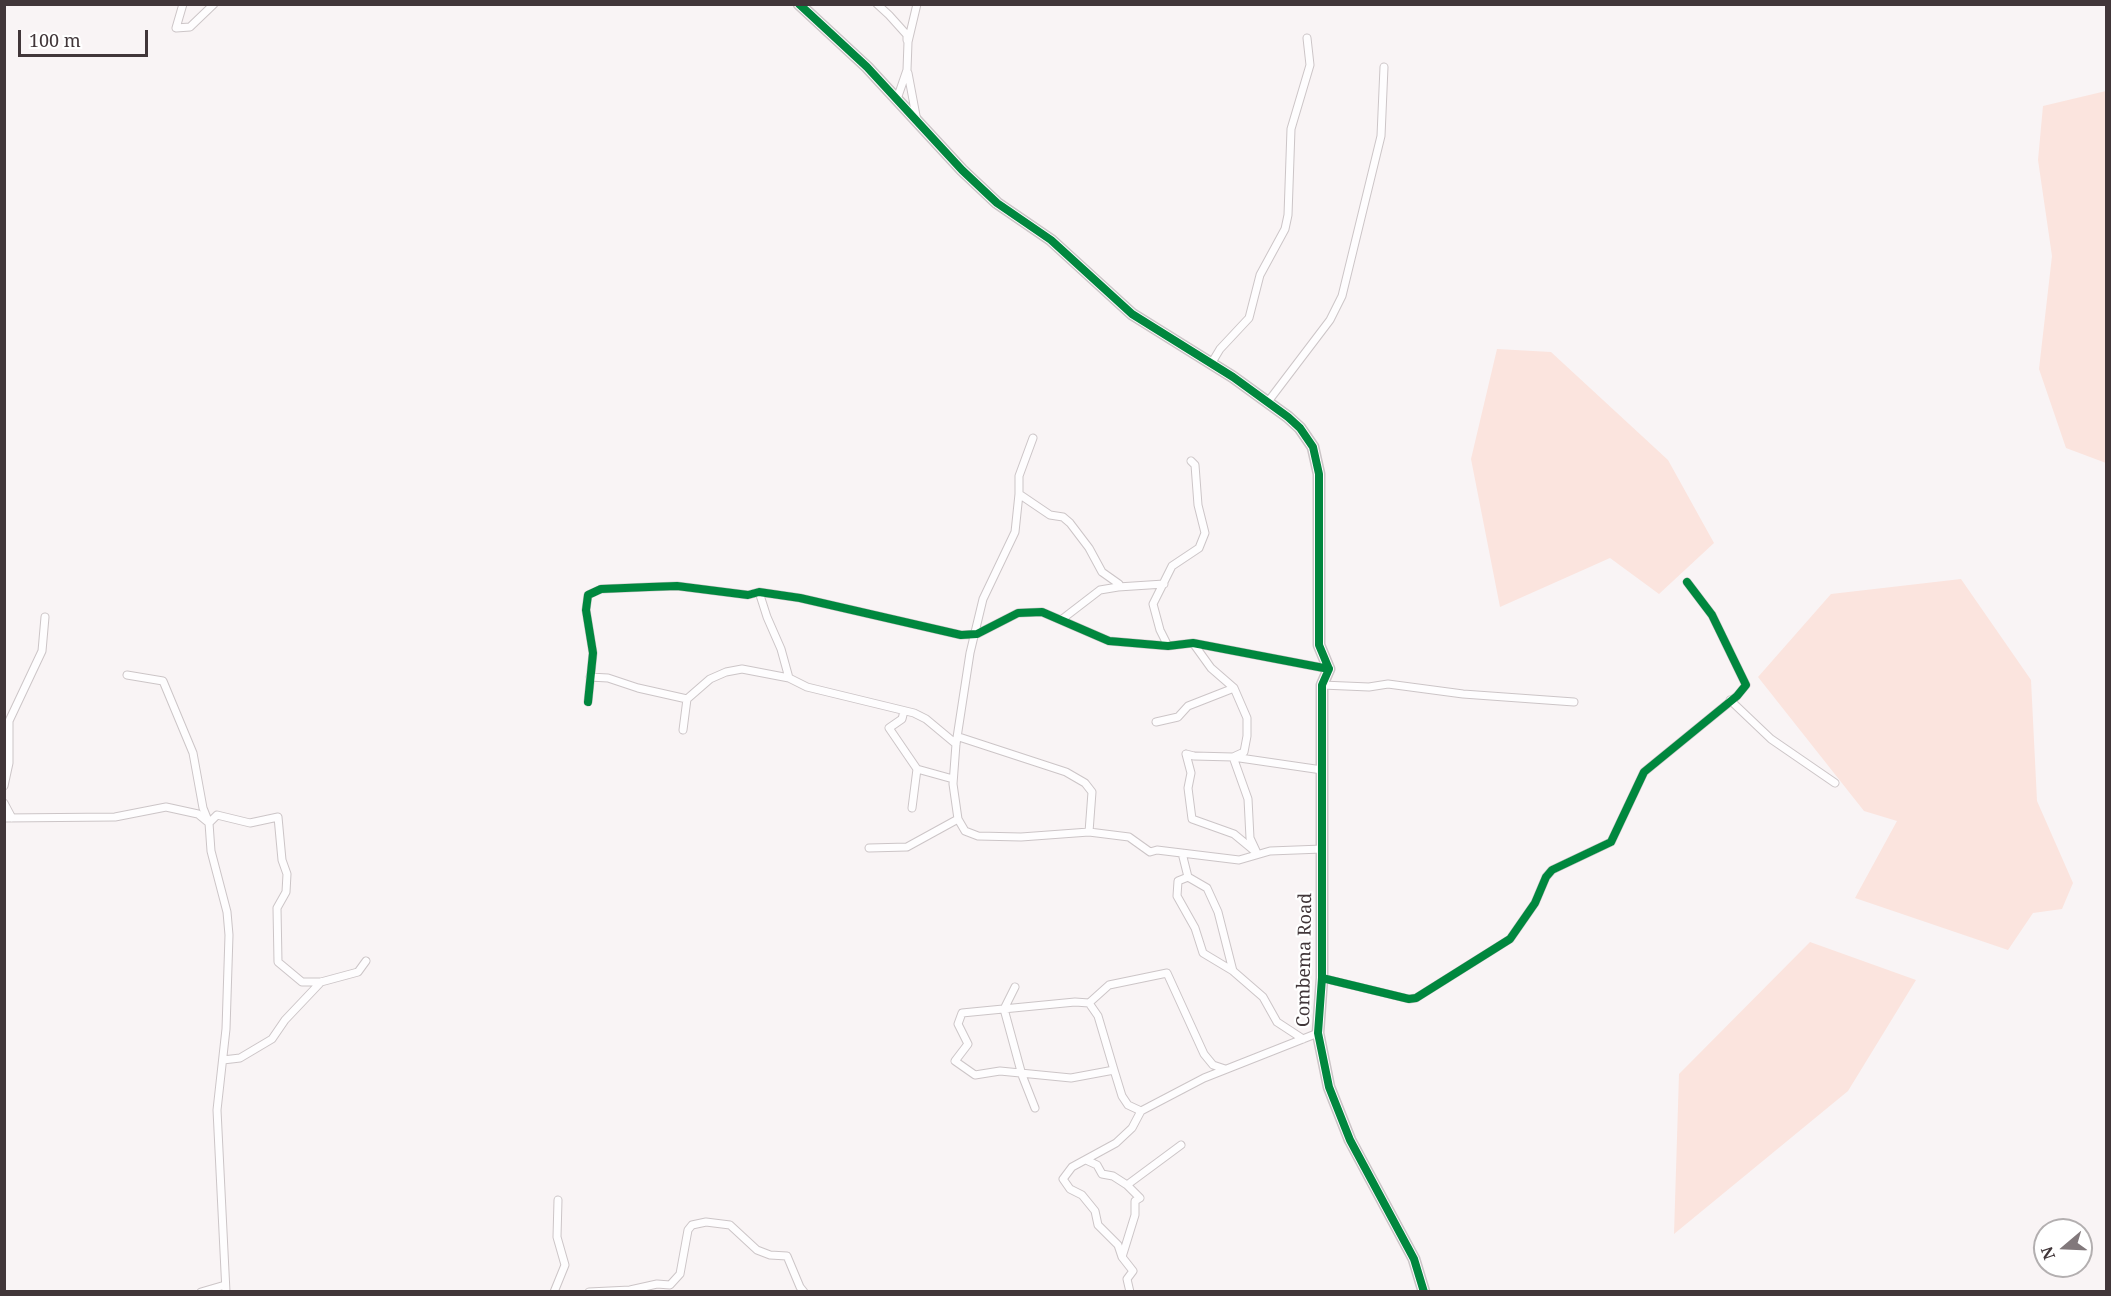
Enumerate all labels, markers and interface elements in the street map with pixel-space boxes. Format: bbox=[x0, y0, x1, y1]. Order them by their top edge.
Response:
scale bar bbox=[21, 18, 152, 56]
text: 100 m bbox=[29, 28, 81, 52]
street label: Combema Road bbox=[1293, 893, 1317, 1027]
north arrow bbox=[2033, 1218, 2093, 1278]
text: N bbox=[2035, 1244, 2060, 1263]

